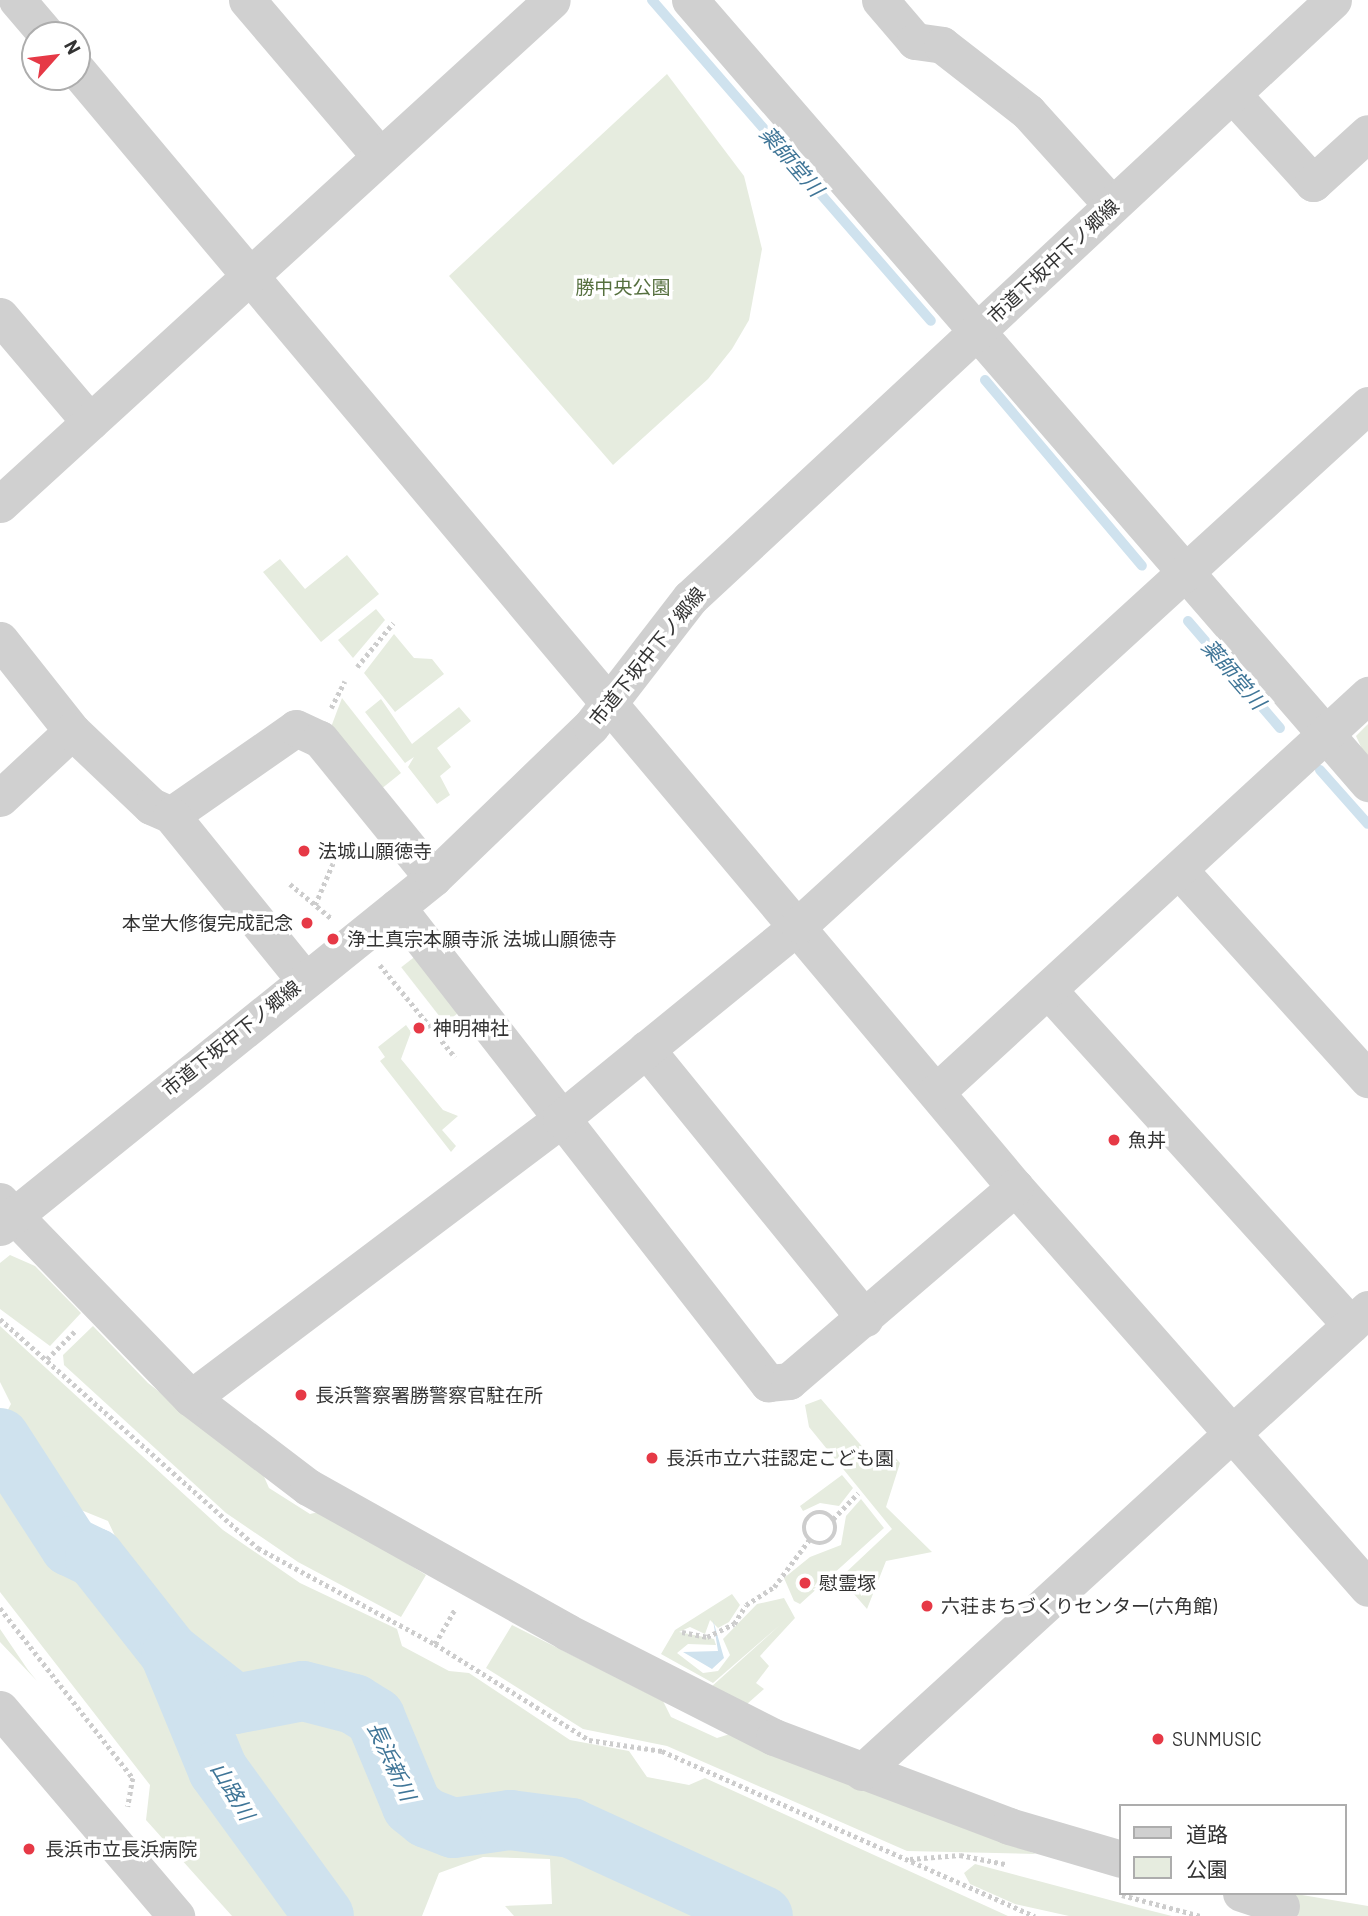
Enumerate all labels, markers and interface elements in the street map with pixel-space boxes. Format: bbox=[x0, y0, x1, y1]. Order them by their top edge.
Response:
north arrow bbox=[21, 21, 91, 91]
text: N bbox=[60, 36, 86, 58]
water label: 薬師堂川 bbox=[755, 121, 829, 201]
street label: 市道下坂中下ノ郷線 bbox=[983, 194, 1123, 328]
park label: 勝中央公園 bbox=[576, 276, 670, 298]
street label: 市道下坂中下ノ郷線 bbox=[584, 582, 710, 730]
water label: 薬師堂川 bbox=[1197, 634, 1271, 714]
place label: 法城山願徳寺 bbox=[318, 840, 432, 862]
marker: 法城山願徳寺 bbox=[296, 843, 312, 859]
place label: 本堂大修復完成記念 bbox=[122, 912, 293, 934]
marker: 本堂大修復完成記念 bbox=[299, 915, 315, 931]
place label: 浄土真宗本願寺派 法城山願徳寺 bbox=[347, 928, 617, 950]
marker: 浄土真宗本願寺派 法城山願徳寺 bbox=[325, 931, 341, 947]
street label: 市道下坂中下ノ郷線 bbox=[157, 975, 305, 1101]
place label: 神明神社 bbox=[433, 1017, 509, 1039]
marker: 神明神社 bbox=[411, 1020, 427, 1036]
place label: 魚丼 bbox=[1128, 1129, 1166, 1151]
marker: 魚丼 bbox=[1106, 1132, 1122, 1148]
place label: 長浜警察署勝警察官駐在所 bbox=[315, 1384, 543, 1406]
marker: 長浜警察署勝警察官駐在所 bbox=[293, 1387, 309, 1403]
place label: 長浜市立六荘認定こども園 bbox=[666, 1447, 894, 1469]
marker: 長浜市立六荘認定こども園 bbox=[644, 1450, 660, 1466]
place label: 慰霊塚 bbox=[819, 1572, 876, 1594]
marker: 慰霊塚 bbox=[797, 1575, 813, 1591]
place label: 六荘まちづくりセンター(六角館) bbox=[941, 1595, 1217, 1617]
marker: 六荘まちづくりセンター(六角館) bbox=[919, 1598, 935, 1614]
water label: 長浜新川 bbox=[363, 1718, 421, 1804]
place label: SUNMUSIC bbox=[1172, 1728, 1262, 1750]
marker: SUNMUSIC bbox=[1150, 1731, 1166, 1747]
water label: 山路川 bbox=[206, 1758, 260, 1824]
legend bbox=[1120, 1804, 1347, 1895]
text: 道路 bbox=[1186, 1821, 1228, 1846]
place label: 長浜市立長浜病院 bbox=[45, 1838, 197, 1860]
marker: 長浜市立長浜病院 bbox=[19, 1839, 39, 1859]
text: 公園 bbox=[1186, 1856, 1228, 1881]

